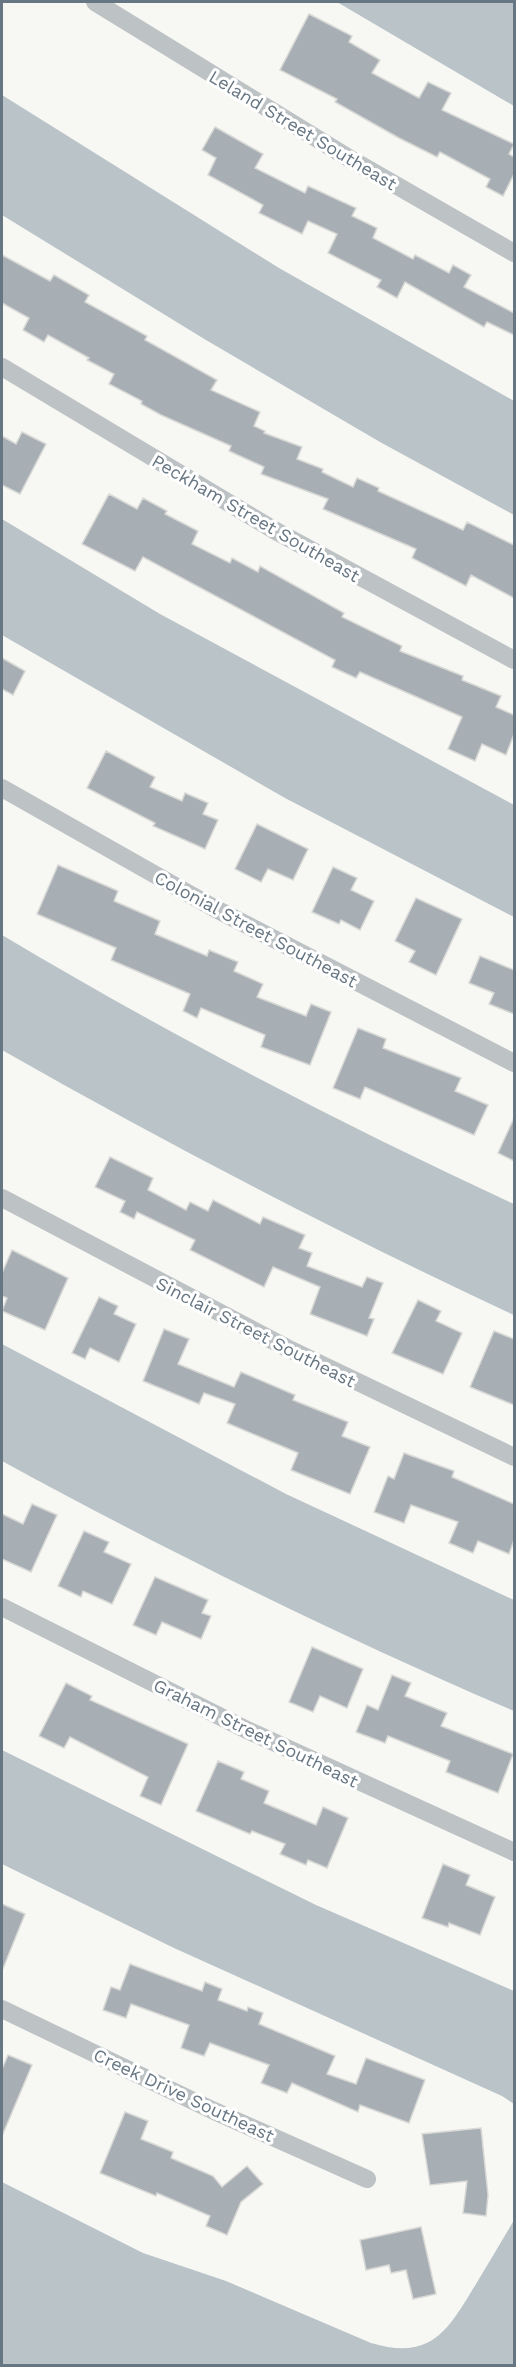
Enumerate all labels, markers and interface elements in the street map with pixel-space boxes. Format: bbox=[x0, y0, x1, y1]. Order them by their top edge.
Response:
street label: Leland Street Southeast bbox=[205, 66, 401, 195]
street label: Peckham Street Southeast bbox=[148, 450, 364, 586]
street label: Colonial Street Southeast bbox=[151, 867, 361, 992]
street label: Sinclair Street Southeast bbox=[153, 1272, 360, 1392]
street label: Graham Street Southeast bbox=[150, 1674, 362, 1792]
street label: Creek Drive Southeast bbox=[90, 2044, 278, 2146]

